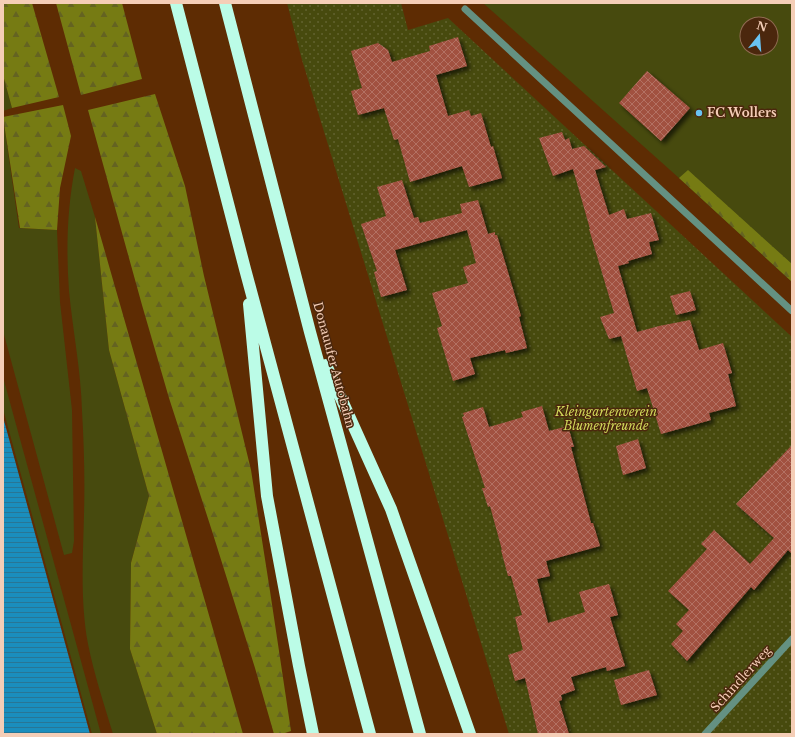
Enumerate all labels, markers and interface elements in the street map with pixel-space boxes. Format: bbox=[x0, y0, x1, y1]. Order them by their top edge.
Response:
north arrow bbox=[739, 16, 779, 56]
text: N bbox=[755, 18, 770, 35]
place label: FC Wollers bbox=[707, 105, 777, 120]
marker: FC Wollers bbox=[694, 108, 704, 118]
street label: Donauufer Autobahn bbox=[310, 300, 359, 430]
park label: Kleingartenverein Blumenfreunde bbox=[554, 404, 657, 433]
street label: Schindlerweg bbox=[707, 642, 775, 715]

